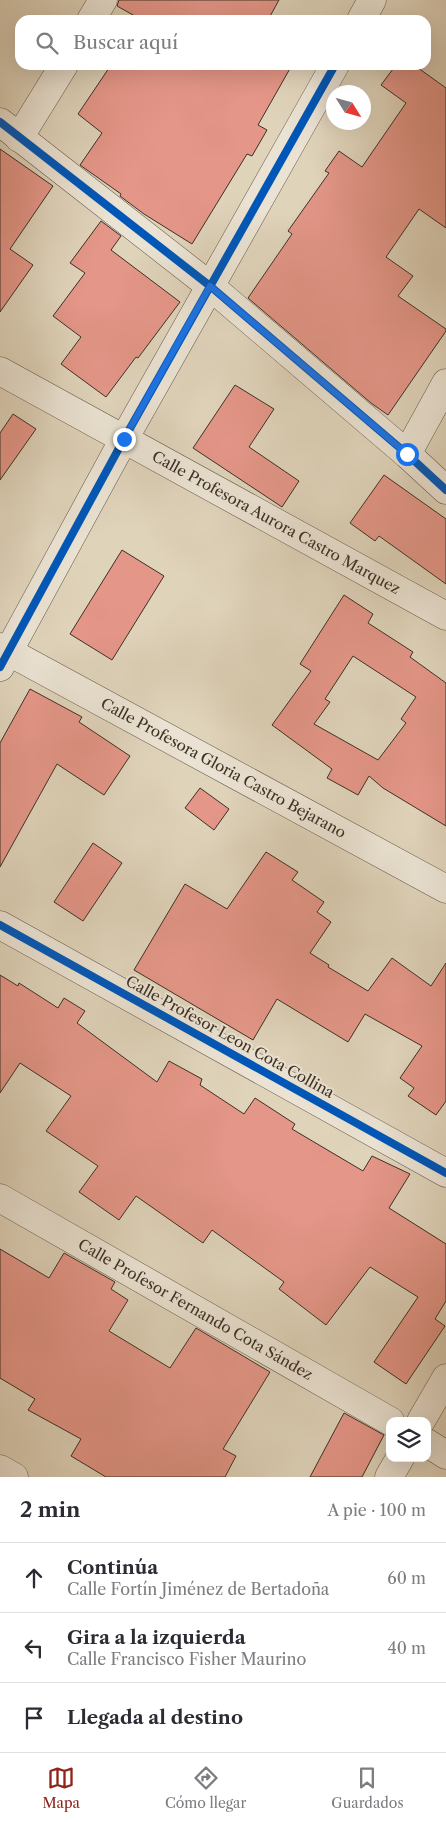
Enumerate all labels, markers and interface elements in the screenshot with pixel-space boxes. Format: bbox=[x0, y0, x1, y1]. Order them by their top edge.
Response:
search box bbox=[15, 15, 431, 70]
icon: search bbox=[33, 29, 61, 57]
text: Buscar aquí bbox=[73, 31, 178, 54]
north arrow bbox=[326, 85, 371, 130]
route end bbox=[113, 428, 136, 451]
route start bbox=[396, 443, 419, 466]
street label: Calle Profesora Aurora Castro Marquez bbox=[149, 446, 404, 598]
street label: Calle Profesora Gloria Castro Bejarano bbox=[98, 693, 349, 842]
street label: Calle Profesor Leon Cota Collina bbox=[123, 971, 338, 1102]
street label: Calle Profesor Fernando Cota Sández bbox=[75, 1235, 317, 1384]
map controls bbox=[386, 1417, 431, 1462]
button: layers bbox=[386, 1417, 431, 1462]
text: 2 min bbox=[20, 1497, 80, 1522]
text: A pie · 100 m bbox=[328, 1500, 426, 1520]
text: Continúa bbox=[67, 1556, 158, 1579]
icon: ahead bbox=[20, 1564, 48, 1592]
text: 60 m bbox=[387, 1568, 426, 1588]
text: Calle Fortín Jiménez de Bertadoña bbox=[67, 1579, 329, 1599]
text: Gira a la izquierda bbox=[67, 1626, 246, 1649]
icon: left bbox=[20, 1634, 48, 1662]
text: 40 m bbox=[387, 1638, 426, 1658]
text: Calle Francisco Fisher Maurino bbox=[67, 1649, 306, 1669]
icon: arrive bbox=[20, 1704, 48, 1732]
text: Llegada al destino bbox=[67, 1706, 243, 1729]
tab: Mapa bbox=[42, 1764, 80, 1812]
tab: Cómo llegar bbox=[165, 1764, 246, 1812]
tab: Guardados bbox=[331, 1764, 403, 1812]

